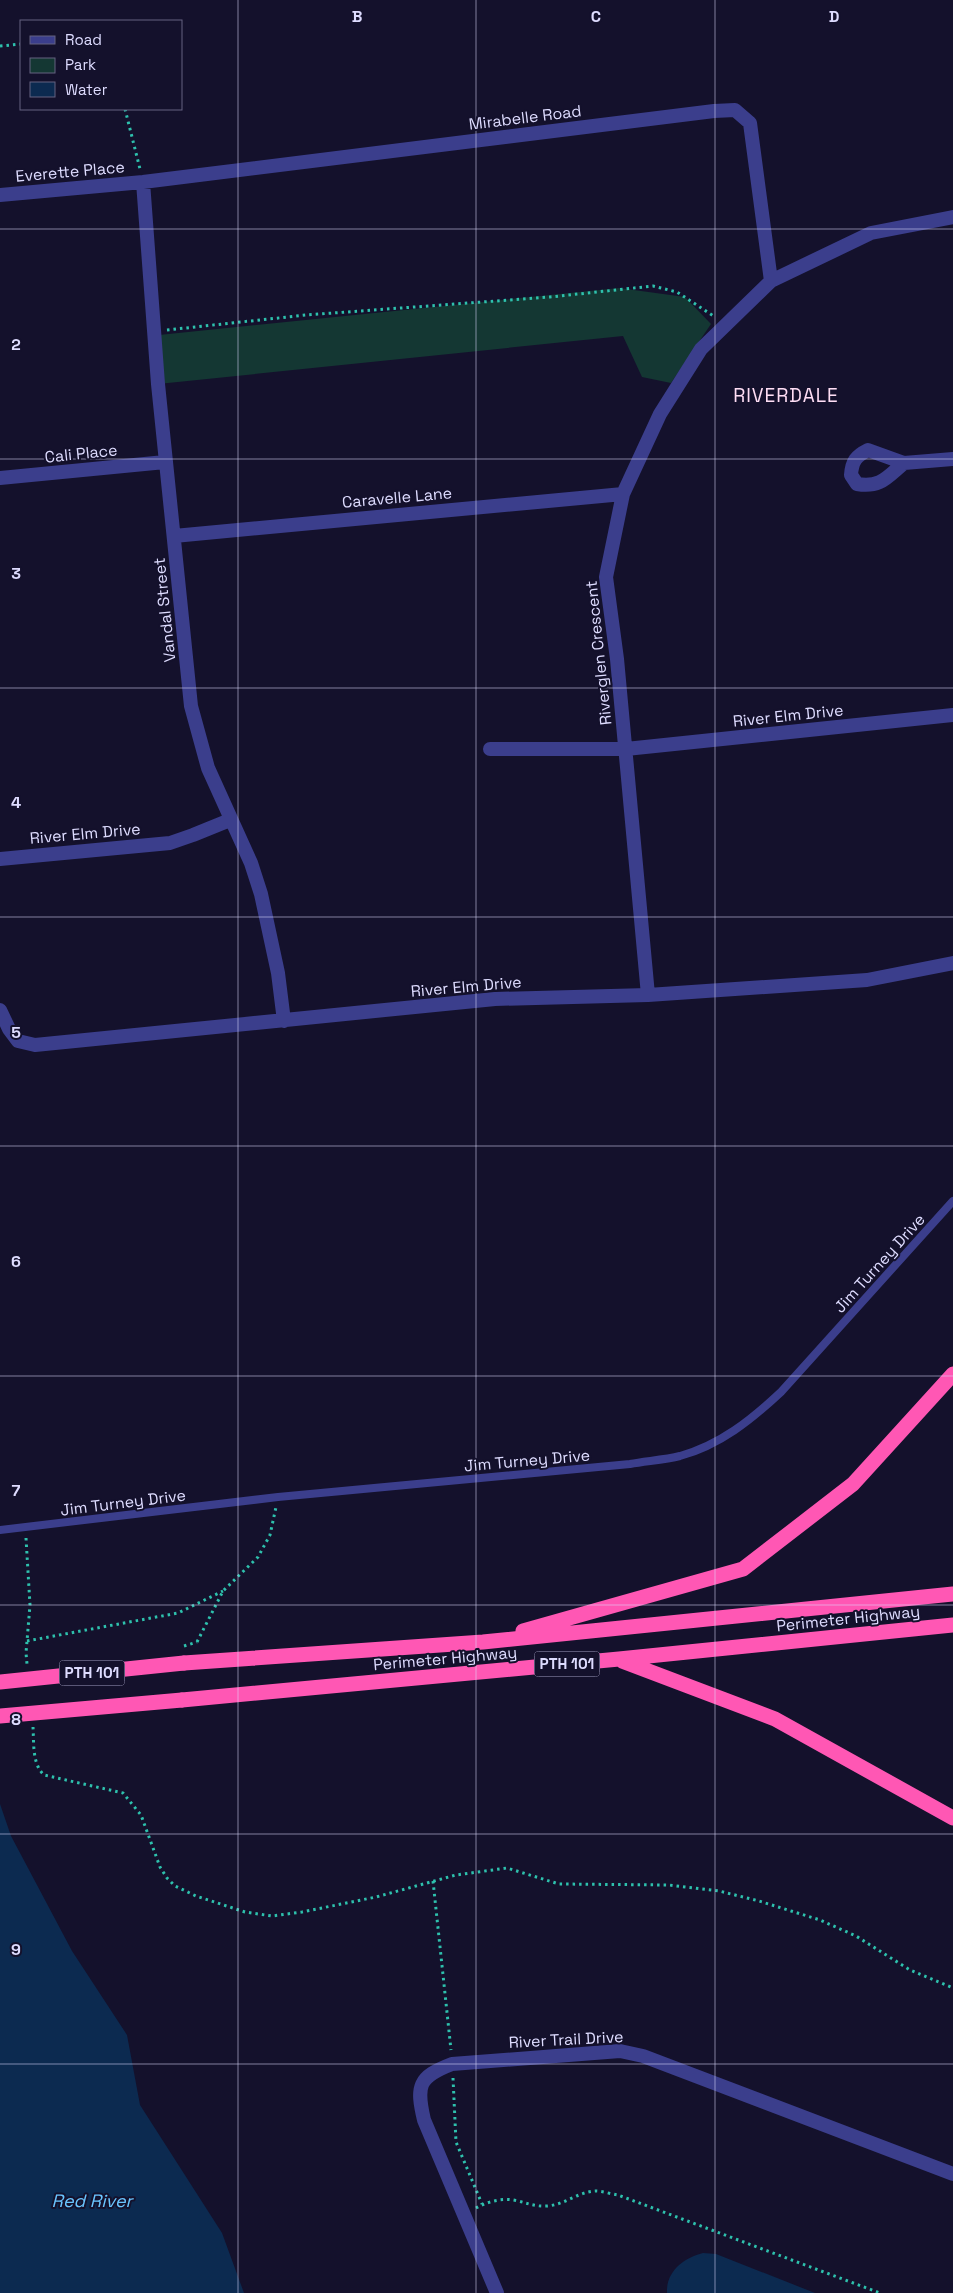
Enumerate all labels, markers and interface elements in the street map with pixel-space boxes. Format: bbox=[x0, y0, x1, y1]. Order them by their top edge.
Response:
text: B bbox=[352, 6, 362, 27]
text: C bbox=[591, 6, 601, 27]
text: D bbox=[829, 6, 839, 27]
legend bbox=[20, 20, 182, 110]
text: Road bbox=[65, 30, 102, 49]
text: Park bbox=[65, 55, 96, 74]
text: Water bbox=[65, 80, 108, 99]
street label: Mirabelle Road bbox=[468, 100, 583, 135]
street label: Everette Place bbox=[15, 156, 126, 187]
text: 2 bbox=[11, 334, 21, 355]
district label: RIVERDALE bbox=[733, 383, 839, 408]
street label: Cali Place bbox=[44, 439, 118, 468]
street label: Caravelle Lane bbox=[341, 482, 453, 513]
street label: Vandal Street bbox=[149, 557, 180, 663]
text: 3 bbox=[11, 563, 21, 584]
street label: Riverglen Crescent bbox=[580, 580, 617, 726]
street label: River Elm Drive bbox=[732, 699, 844, 732]
text: 4 bbox=[11, 792, 21, 813]
street label: River Elm Drive bbox=[29, 818, 141, 849]
street label: River Elm Drive bbox=[410, 971, 522, 1002]
text: 5 bbox=[11, 1022, 21, 1043]
street label: Jim Turney Drive bbox=[829, 1209, 929, 1317]
text: 6 bbox=[11, 1251, 21, 1272]
street label: Jim Turney Drive bbox=[463, 1445, 591, 1476]
text: 7 bbox=[12, 1480, 21, 1501]
street label: Jim Turney Drive bbox=[59, 1484, 187, 1521]
street label: Perimeter Highway bbox=[775, 1601, 921, 1636]
street label: Perimeter Highway bbox=[372, 1642, 518, 1675]
road number: PTH 101 bbox=[534, 1652, 600, 1676]
road number: PTH 101 bbox=[59, 1660, 124, 1686]
text: 8 bbox=[11, 1709, 21, 1730]
text: 9 bbox=[11, 1939, 21, 1960]
street label: River Trail Drive bbox=[508, 2026, 624, 2053]
water label: Red River bbox=[52, 2189, 135, 2212]

